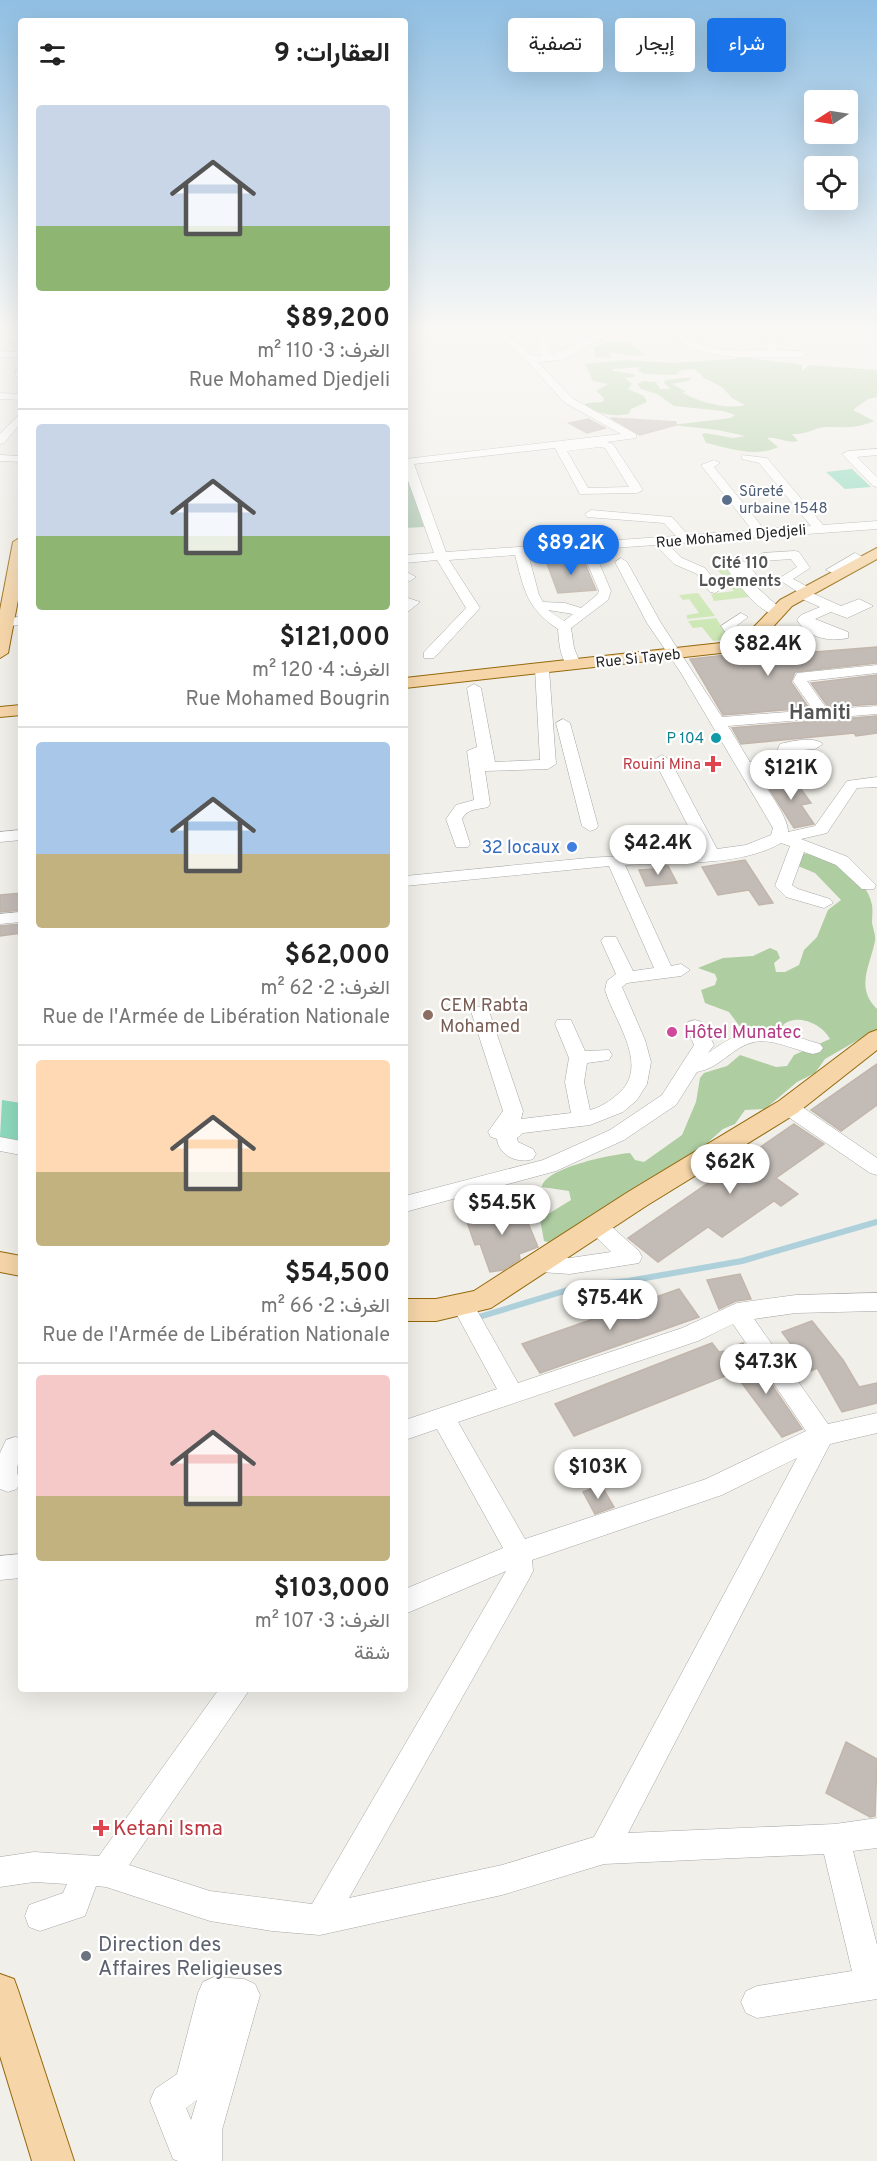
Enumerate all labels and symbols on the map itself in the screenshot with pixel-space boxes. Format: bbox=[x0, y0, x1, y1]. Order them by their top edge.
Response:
north arrow bbox=[804, 90, 858, 144]
place label: Sûreté urbaine 1548 bbox=[739, 483, 828, 519]
marker: Sûreté urbaine 1548 bbox=[720, 493, 734, 507]
street label: Rue Mohamed Djedjeli bbox=[655, 521, 807, 554]
pin: $89.2K bbox=[522, 525, 620, 576]
district label: Cité 110 Logements bbox=[699, 554, 781, 592]
pin: $82.4K bbox=[719, 626, 817, 677]
street label: Rue Si Tayeb bbox=[595, 646, 682, 673]
district label: Hamiti bbox=[789, 701, 851, 727]
place label: P 104 bbox=[666, 730, 704, 749]
marker: P 104 bbox=[709, 731, 723, 745]
pin: $121K bbox=[749, 750, 833, 801]
place label: Rouini Mina bbox=[623, 756, 701, 775]
marker: Rouini Mina bbox=[706, 757, 720, 771]
pin: $42.4K bbox=[609, 825, 707, 876]
place label: 32 locaux bbox=[481, 837, 560, 860]
marker: 32 locaux bbox=[565, 840, 579, 854]
place label: CEM Rabta Mohamed bbox=[440, 995, 528, 1039]
marker: CEM Rabta Mohamed bbox=[421, 1008, 435, 1022]
place label: Hôtel Munatec bbox=[684, 1022, 802, 1045]
marker: Hôtel Munatec bbox=[665, 1025, 679, 1039]
pin: $62K bbox=[694, 1144, 766, 1195]
pin: $54.5K bbox=[453, 1185, 551, 1236]
pin: $75.4K bbox=[561, 1280, 659, 1331]
pin: $47.3K bbox=[717, 1344, 815, 1395]
pin: $103K bbox=[556, 1449, 640, 1500]
place label: Ketani Isma bbox=[113, 1816, 223, 1843]
marker: Ketani Isma bbox=[94, 1821, 108, 1835]
place label: Direction des Affaires Religieuses bbox=[98, 1932, 283, 1983]
marker: Direction des Affaires Religieuses bbox=[79, 1949, 93, 1963]

